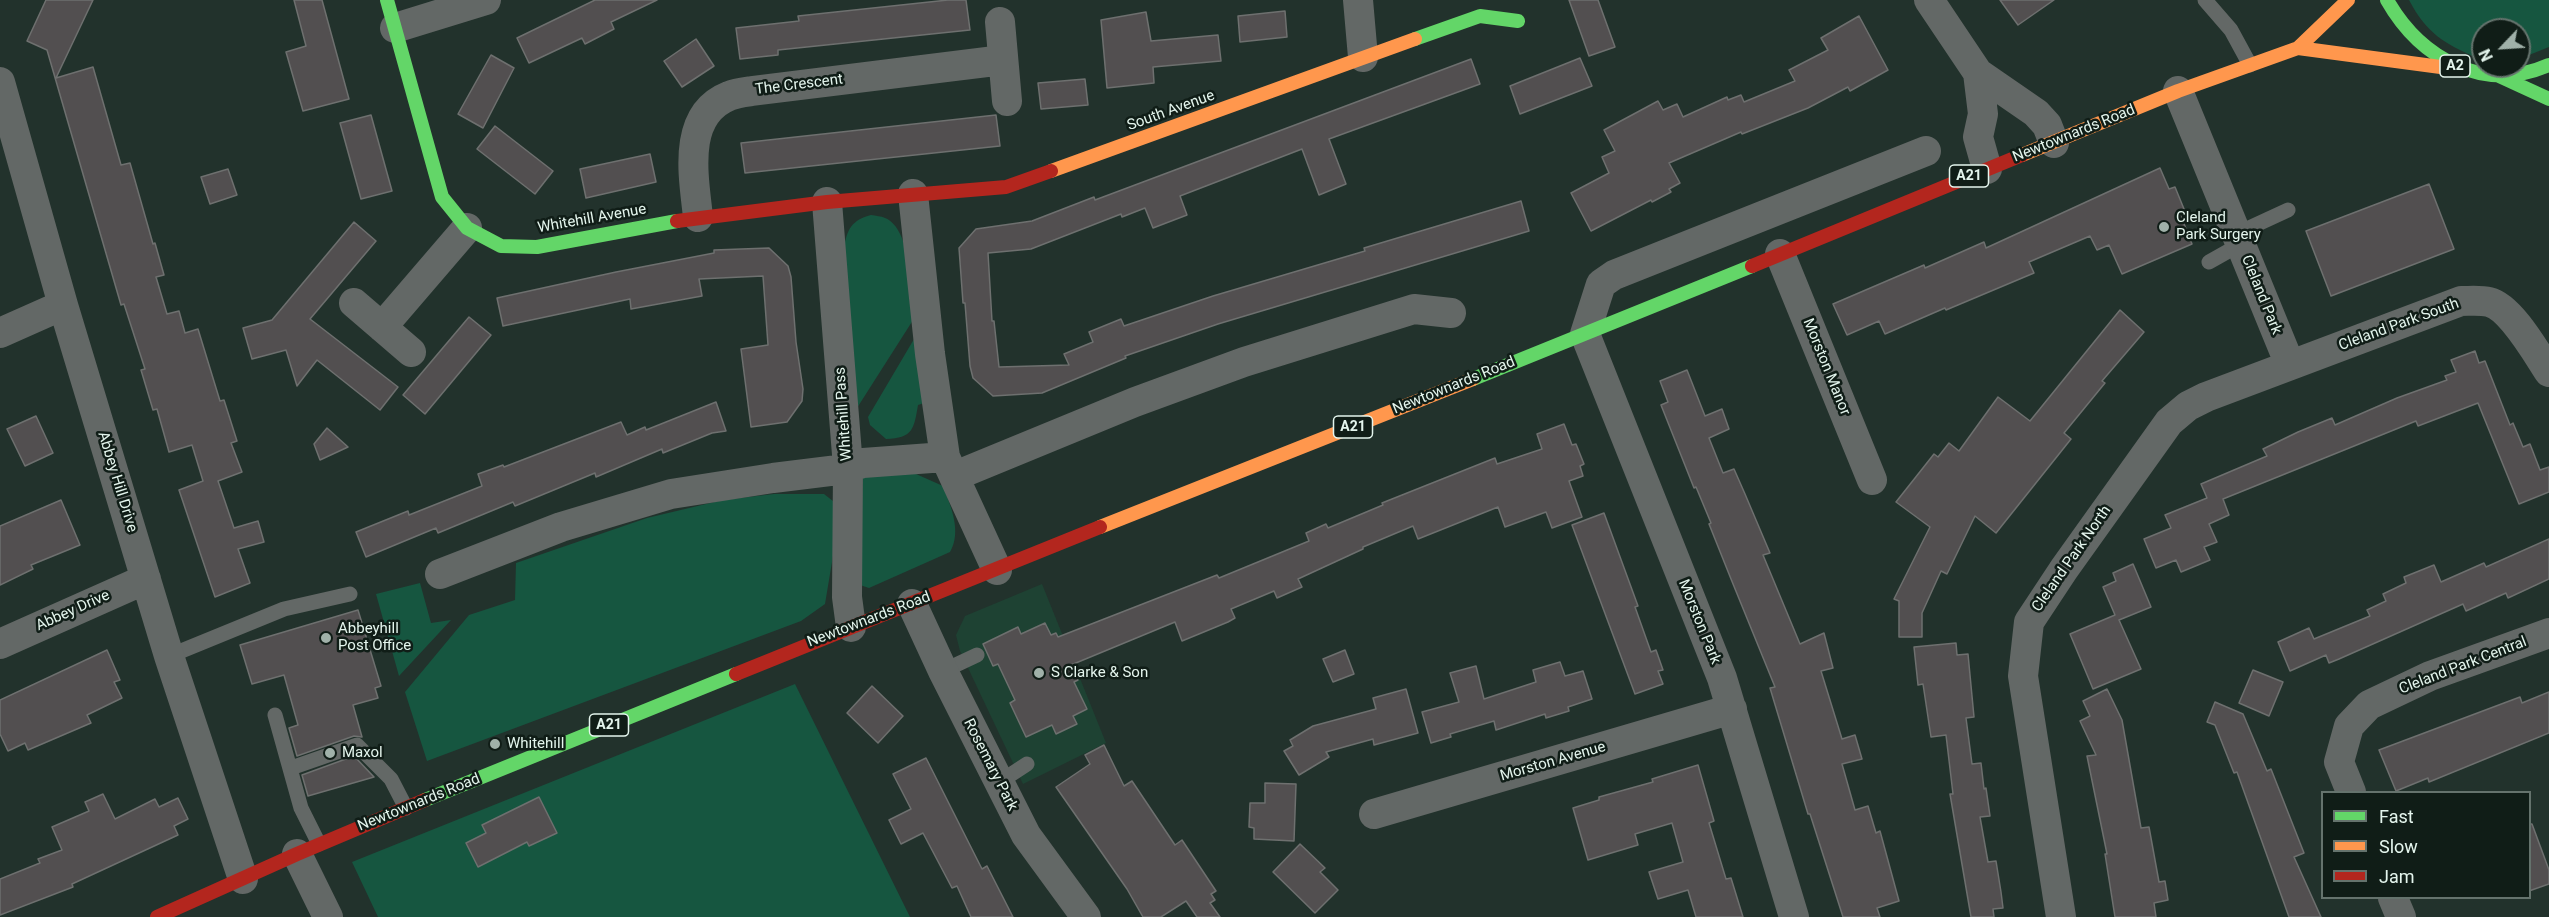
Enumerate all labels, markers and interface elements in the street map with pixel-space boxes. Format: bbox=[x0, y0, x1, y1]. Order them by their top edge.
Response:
north arrow bbox=[2471, 18, 2531, 78]
text: N bbox=[2475, 46, 2497, 64]
road number: A2 bbox=[2440, 55, 2470, 77]
street label: The Crescent bbox=[754, 71, 844, 99]
street label: South Avenue bbox=[1125, 87, 1217, 135]
street label: Newtownards Road bbox=[2010, 101, 2138, 167]
road number: A21 bbox=[1950, 165, 1988, 187]
street label: Whitehill Avenue bbox=[536, 201, 648, 237]
place label: Cleland Park Surgery bbox=[2176, 209, 2261, 244]
marker: Cleland Park Surgery bbox=[2157, 220, 2171, 234]
street label: Cleland Park bbox=[2237, 253, 2285, 337]
street label: Cleland Park South bbox=[2336, 295, 2462, 355]
street label: Morston Manor bbox=[1798, 316, 1854, 418]
street label: Newtownards Road bbox=[1390, 353, 1518, 419]
street label: Whitehill Pass bbox=[832, 366, 856, 462]
road number: A21 bbox=[1334, 416, 1372, 438]
street label: Abbey Hill Drive bbox=[93, 429, 141, 535]
street label: Cleland Park North bbox=[2029, 502, 2115, 616]
street label: Morston Park bbox=[1674, 577, 1724, 667]
street label: Abbey Drive bbox=[33, 587, 113, 635]
street label: Newtownards Road bbox=[805, 588, 933, 652]
place label: Abbeyhill Post Office bbox=[338, 620, 411, 655]
marker: Abbeyhill Post Office bbox=[319, 631, 333, 645]
street label: Cleland Park Central bbox=[2397, 633, 2529, 699]
place label: S Clarke & Son bbox=[1051, 664, 1148, 682]
marker: S Clarke & Son bbox=[1032, 666, 1046, 680]
road number: A21 bbox=[590, 714, 628, 736]
street label: Rosemary Park bbox=[959, 716, 1021, 814]
place label: Whitehill bbox=[507, 735, 564, 753]
marker: Whitehill bbox=[488, 737, 502, 751]
street label: Morston Avenue bbox=[1498, 738, 1608, 786]
place label: Maxol bbox=[342, 744, 383, 762]
marker: Maxol bbox=[323, 746, 337, 760]
street label: Newtownards Road bbox=[355, 770, 483, 836]
legend bbox=[2321, 791, 2531, 899]
text: Fast bbox=[2379, 806, 2414, 827]
text: Slow bbox=[2379, 836, 2418, 857]
text: Jam bbox=[2379, 866, 2415, 887]

